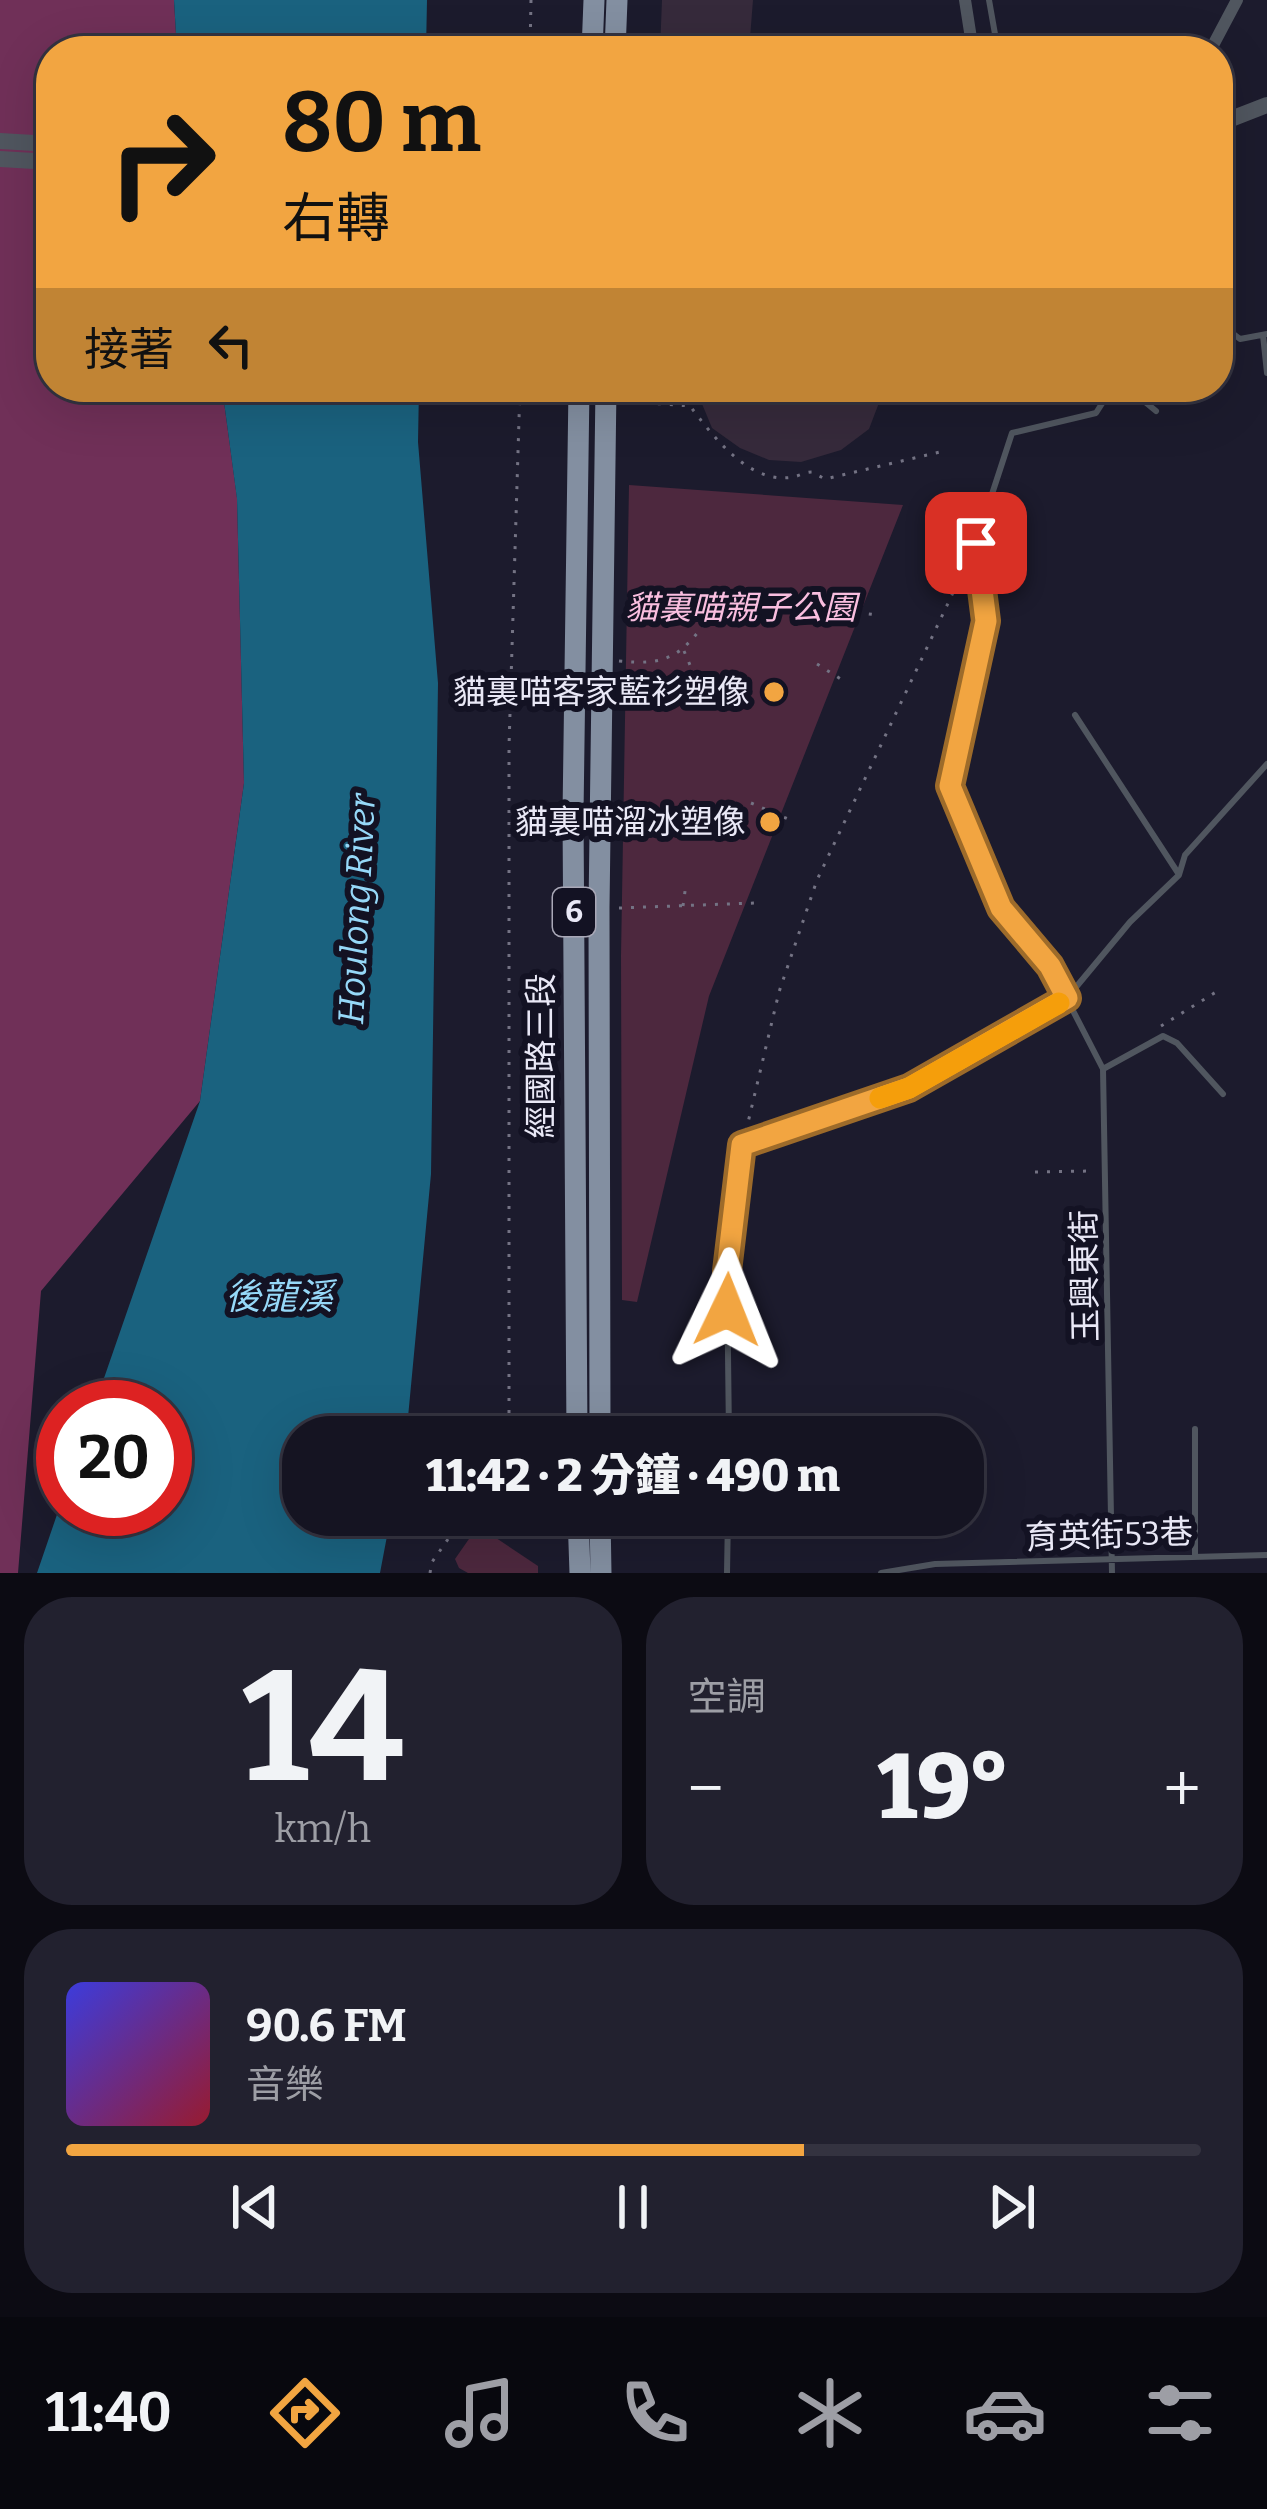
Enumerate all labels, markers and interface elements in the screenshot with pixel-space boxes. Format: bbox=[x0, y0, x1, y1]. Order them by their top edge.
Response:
text: 80 m bbox=[282, 72, 481, 173]
icon: right bbox=[84, 84, 240, 240]
text: 右轉 bbox=[282, 187, 390, 251]
icon: left bbox=[198, 312, 264, 378]
text: 接著 bbox=[84, 323, 174, 377]
pin bbox=[925, 492, 1027, 594]
icon: arrive bbox=[943, 510, 1009, 576]
park label: 貓裏喵親子公園 bbox=[626, 588, 861, 628]
place label: 貓裏喵客家藍衫塑像 bbox=[453, 672, 750, 712]
marker: 貓裏喵客家藍衫塑像 bbox=[761, 679, 787, 705]
water label: Houlong River bbox=[329, 791, 385, 1025]
place label: 貓裏喵溜冰塑像 bbox=[515, 802, 746, 842]
marker: 貓裏喵溜冰塑像 bbox=[757, 809, 783, 835]
road number: 6 bbox=[553, 888, 595, 936]
street label: 經國路三段 bbox=[521, 974, 561, 1139]
street label: 玉興東街 bbox=[1064, 1210, 1106, 1342]
position arrow bbox=[664, 1247, 790, 1373]
water label: 後龍溪 bbox=[225, 1275, 338, 1319]
speed limit sign: 20 bbox=[36, 1380, 192, 1536]
text: 11:42 · 2 分鐘 · 490 m bbox=[426, 1449, 840, 1503]
street label: 育英街53巷 bbox=[1025, 1512, 1193, 1558]
text: 14 bbox=[242, 1634, 404, 1821]
text: 空調 bbox=[688, 1674, 766, 1720]
text: 19° bbox=[877, 1734, 1010, 1842]
text: − bbox=[688, 1749, 724, 1828]
text: + bbox=[1163, 1749, 1201, 1828]
text: km/h bbox=[274, 1806, 371, 1852]
text: 90.6 FM bbox=[246, 1999, 407, 2053]
text: 音樂 bbox=[246, 2062, 324, 2108]
icon: previous bbox=[222, 2174, 288, 2240]
icon: pause bbox=[600, 2174, 666, 2240]
icon: next bbox=[979, 2174, 1045, 2240]
icon: directions bbox=[263, 2371, 347, 2455]
icon: music bbox=[438, 2371, 522, 2455]
icon: phone bbox=[613, 2371, 697, 2455]
icon: climate bbox=[788, 2371, 872, 2455]
icon: car bbox=[963, 2371, 1047, 2455]
icon: filters bbox=[1138, 2371, 1222, 2455]
text: 11:40 bbox=[45, 2381, 172, 2445]

